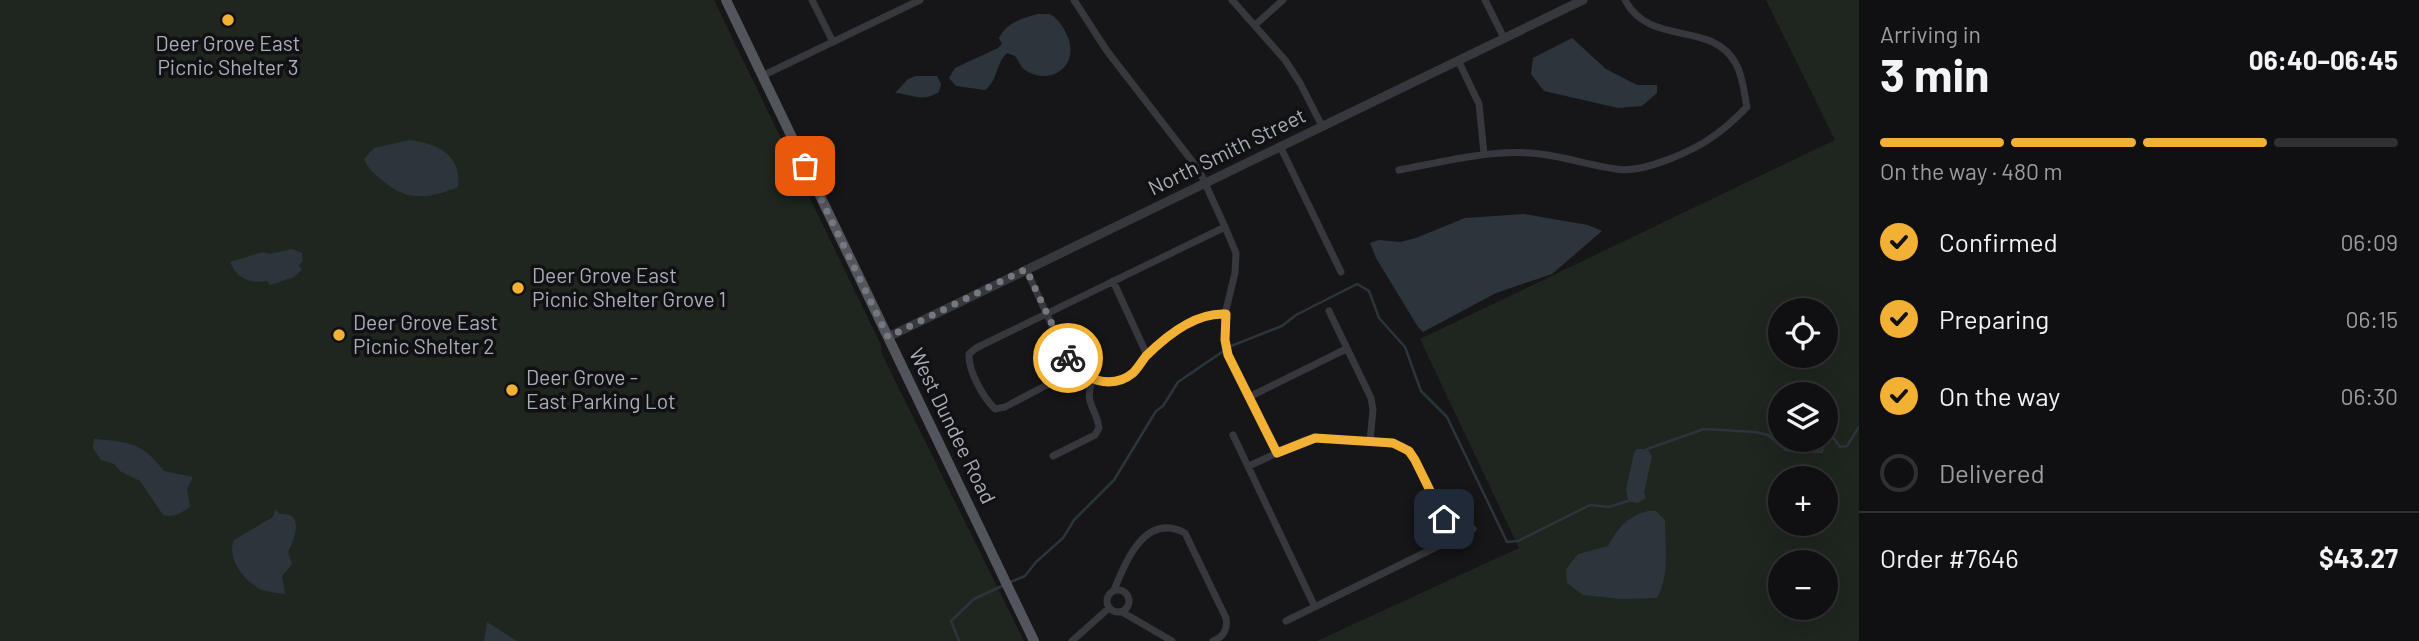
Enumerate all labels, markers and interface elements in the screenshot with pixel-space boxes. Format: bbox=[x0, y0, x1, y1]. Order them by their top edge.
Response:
marker: Deer Grove East Picnic Shelter 3 bbox=[220, 12, 236, 28]
text: Arriving in bbox=[1880, 20, 1981, 48]
place label: Deer Grove East Picnic Shelter 3 bbox=[156, 30, 300, 79]
text: 06:40–06:45 bbox=[2249, 44, 2398, 75]
text: 3 min bbox=[1880, 46, 1989, 101]
street label: North Smith Street bbox=[1143, 102, 1309, 200]
pin bbox=[775, 136, 835, 196]
icon: bag bbox=[786, 147, 824, 185]
text: On the way · 480 m bbox=[1880, 157, 2063, 185]
icon: check bbox=[1880, 223, 1918, 261]
text: Confirmed bbox=[1939, 226, 2058, 257]
text: 06:09 bbox=[2340, 228, 2398, 256]
place label: Deer Grove East Picnic Shelter Grove 1 bbox=[532, 262, 726, 311]
marker: Deer Grove East Picnic Shelter Grove 1 bbox=[510, 280, 526, 296]
map controls bbox=[1768, 298, 1838, 620]
button: locate bbox=[1768, 298, 1838, 368]
icon: check bbox=[1880, 300, 1918, 338]
text: Preparing bbox=[1939, 303, 2049, 334]
text: 06:15 bbox=[2345, 305, 2398, 333]
place label: Deer Grove East Picnic Shelter 2 bbox=[353, 309, 498, 358]
courier bbox=[1033, 323, 1103, 393]
marker: Deer Grove East Picnic Shelter 2 bbox=[331, 327, 347, 343]
icon: bike bbox=[1049, 339, 1087, 377]
street label: West Dundee Road bbox=[905, 343, 1002, 507]
place label: Deer Grove - East Parking Lot bbox=[526, 364, 676, 413]
icon: check bbox=[1880, 377, 1918, 415]
text: On the way bbox=[1939, 380, 2060, 411]
marker: Deer Grove - East Parking Lot bbox=[504, 382, 520, 398]
button: layers bbox=[1768, 382, 1838, 452]
text: 06:30 bbox=[2341, 382, 2398, 410]
text: Delivered bbox=[1939, 457, 2045, 488]
button: + bbox=[1768, 466, 1838, 536]
pin bbox=[1414, 489, 1474, 549]
icon: home bbox=[1425, 500, 1463, 538]
text: Order #7646 bbox=[1880, 542, 2019, 573]
text: $43.27 bbox=[2319, 542, 2398, 573]
button: − bbox=[1768, 550, 1838, 620]

